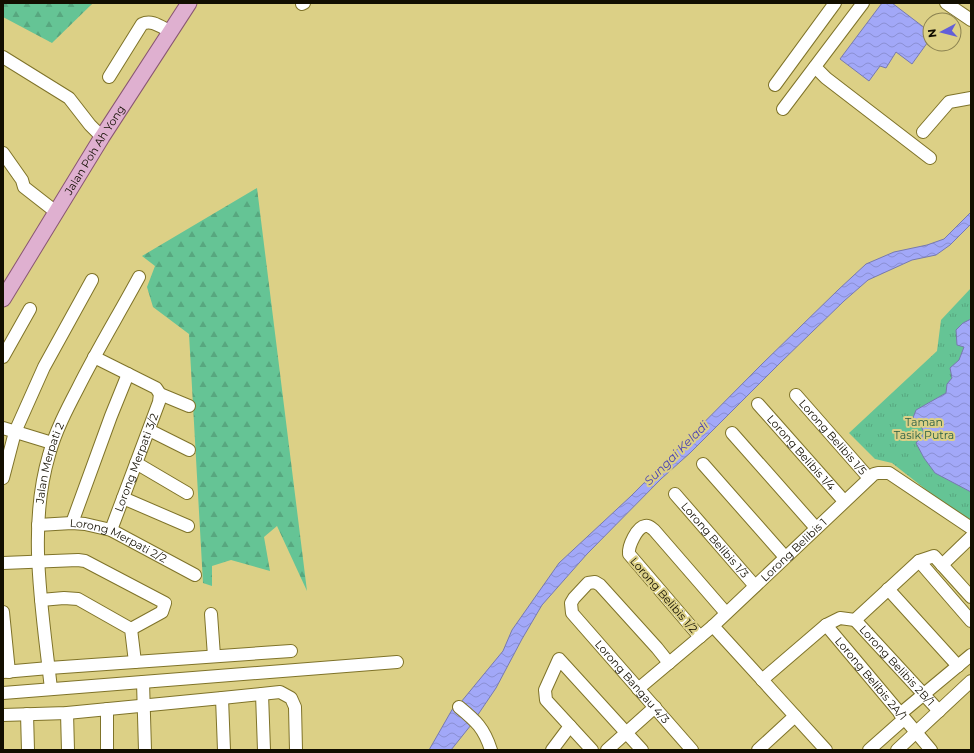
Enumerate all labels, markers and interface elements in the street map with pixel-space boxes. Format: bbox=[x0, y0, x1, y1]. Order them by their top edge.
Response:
north arrow bbox=[922, 12, 962, 52]
text: N bbox=[925, 28, 940, 38]
street label: Jalan Poh Ah Yong bbox=[61, 102, 128, 198]
street label: Lorong Belibis 1/5 bbox=[796, 396, 870, 478]
street label: Lorong Merpati 3/2 bbox=[111, 411, 161, 514]
street label: Lorong Belibis 1/4 bbox=[764, 412, 839, 494]
park label: Taman Tasik Putra bbox=[894, 415, 954, 442]
water label: Sungai Keladi bbox=[641, 417, 712, 488]
street label: Jalan Merpati 2 bbox=[33, 420, 67, 505]
street label: Lorong Belibis 1/3 bbox=[678, 499, 752, 581]
street label: Lorong Belibis 1 bbox=[758, 515, 830, 584]
street label: Lorong Merpati 2/2 bbox=[69, 516, 169, 566]
street label: Lorong Belibis 1/2 bbox=[627, 554, 701, 636]
street label: Lorong Belibis 2B/1 bbox=[856, 622, 938, 709]
street label: Lorong Belibis 2A/1 bbox=[832, 634, 910, 723]
street label: Lorong Bangau 4/3 bbox=[592, 637, 673, 726]

